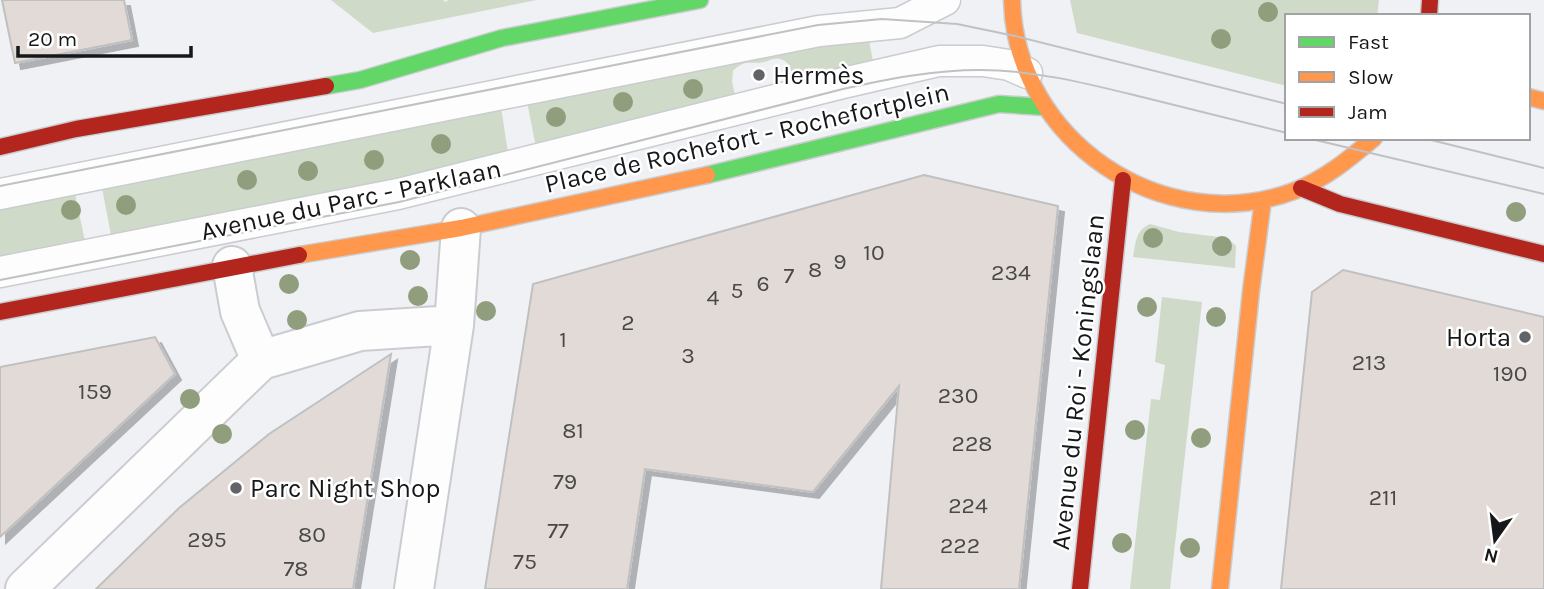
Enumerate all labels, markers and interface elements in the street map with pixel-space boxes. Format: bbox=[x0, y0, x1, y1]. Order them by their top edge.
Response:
scale bar bbox=[18, 14, 191, 58]
legend bbox=[1285, 14, 1530, 140]
text: 20 m bbox=[28, 27, 77, 51]
text: Fast bbox=[1348, 30, 1389, 54]
place label: Hermès bbox=[773, 60, 864, 91]
text: Slow bbox=[1348, 65, 1393, 89]
marker: Hermès bbox=[751, 67, 767, 83]
street label: Place de Rochefort - Rochefortplein bbox=[542, 76, 952, 200]
text: Jam bbox=[1348, 100, 1388, 124]
street label: Avenue du Parc - Parklaan bbox=[198, 153, 504, 247]
street label: Avenue du Roi - Koningslaan bbox=[1045, 213, 1111, 551]
house number: 10 bbox=[863, 239, 885, 266]
house number: 9 bbox=[833, 248, 847, 275]
house number: 8 bbox=[808, 256, 822, 283]
house number: 234 bbox=[991, 259, 1031, 286]
house number: 7 bbox=[784, 262, 795, 289]
house number: 6 bbox=[756, 270, 770, 297]
house number: 5 bbox=[731, 277, 743, 304]
house number: 4 bbox=[707, 284, 720, 311]
house number: 2 bbox=[621, 309, 635, 336]
place label: Horta bbox=[1446, 322, 1511, 353]
house number: 1 bbox=[559, 326, 567, 353]
marker: Horta bbox=[1517, 329, 1533, 345]
house number: 3 bbox=[681, 342, 695, 369]
house number: 213 bbox=[1352, 349, 1386, 376]
house number: 190 bbox=[1493, 360, 1527, 387]
house number: 159 bbox=[78, 378, 112, 405]
house number: 230 bbox=[938, 382, 978, 409]
house number: 81 bbox=[562, 417, 584, 444]
house number: 228 bbox=[952, 430, 992, 457]
house number: 79 bbox=[553, 468, 577, 495]
place label: Parc Night Shop bbox=[250, 473, 440, 504]
marker: Parc Night Shop bbox=[228, 480, 244, 496]
house number: 211 bbox=[1369, 484, 1397, 511]
house number: 224 bbox=[948, 492, 988, 519]
north arrow bbox=[1460, 505, 1530, 575]
house number: 77 bbox=[547, 517, 569, 544]
house number: 80 bbox=[298, 521, 326, 548]
house number: 295 bbox=[187, 526, 227, 553]
house number: 222 bbox=[940, 532, 980, 559]
text: N bbox=[1482, 543, 1500, 568]
house number: 75 bbox=[513, 548, 537, 575]
house number: 78 bbox=[284, 555, 308, 582]

